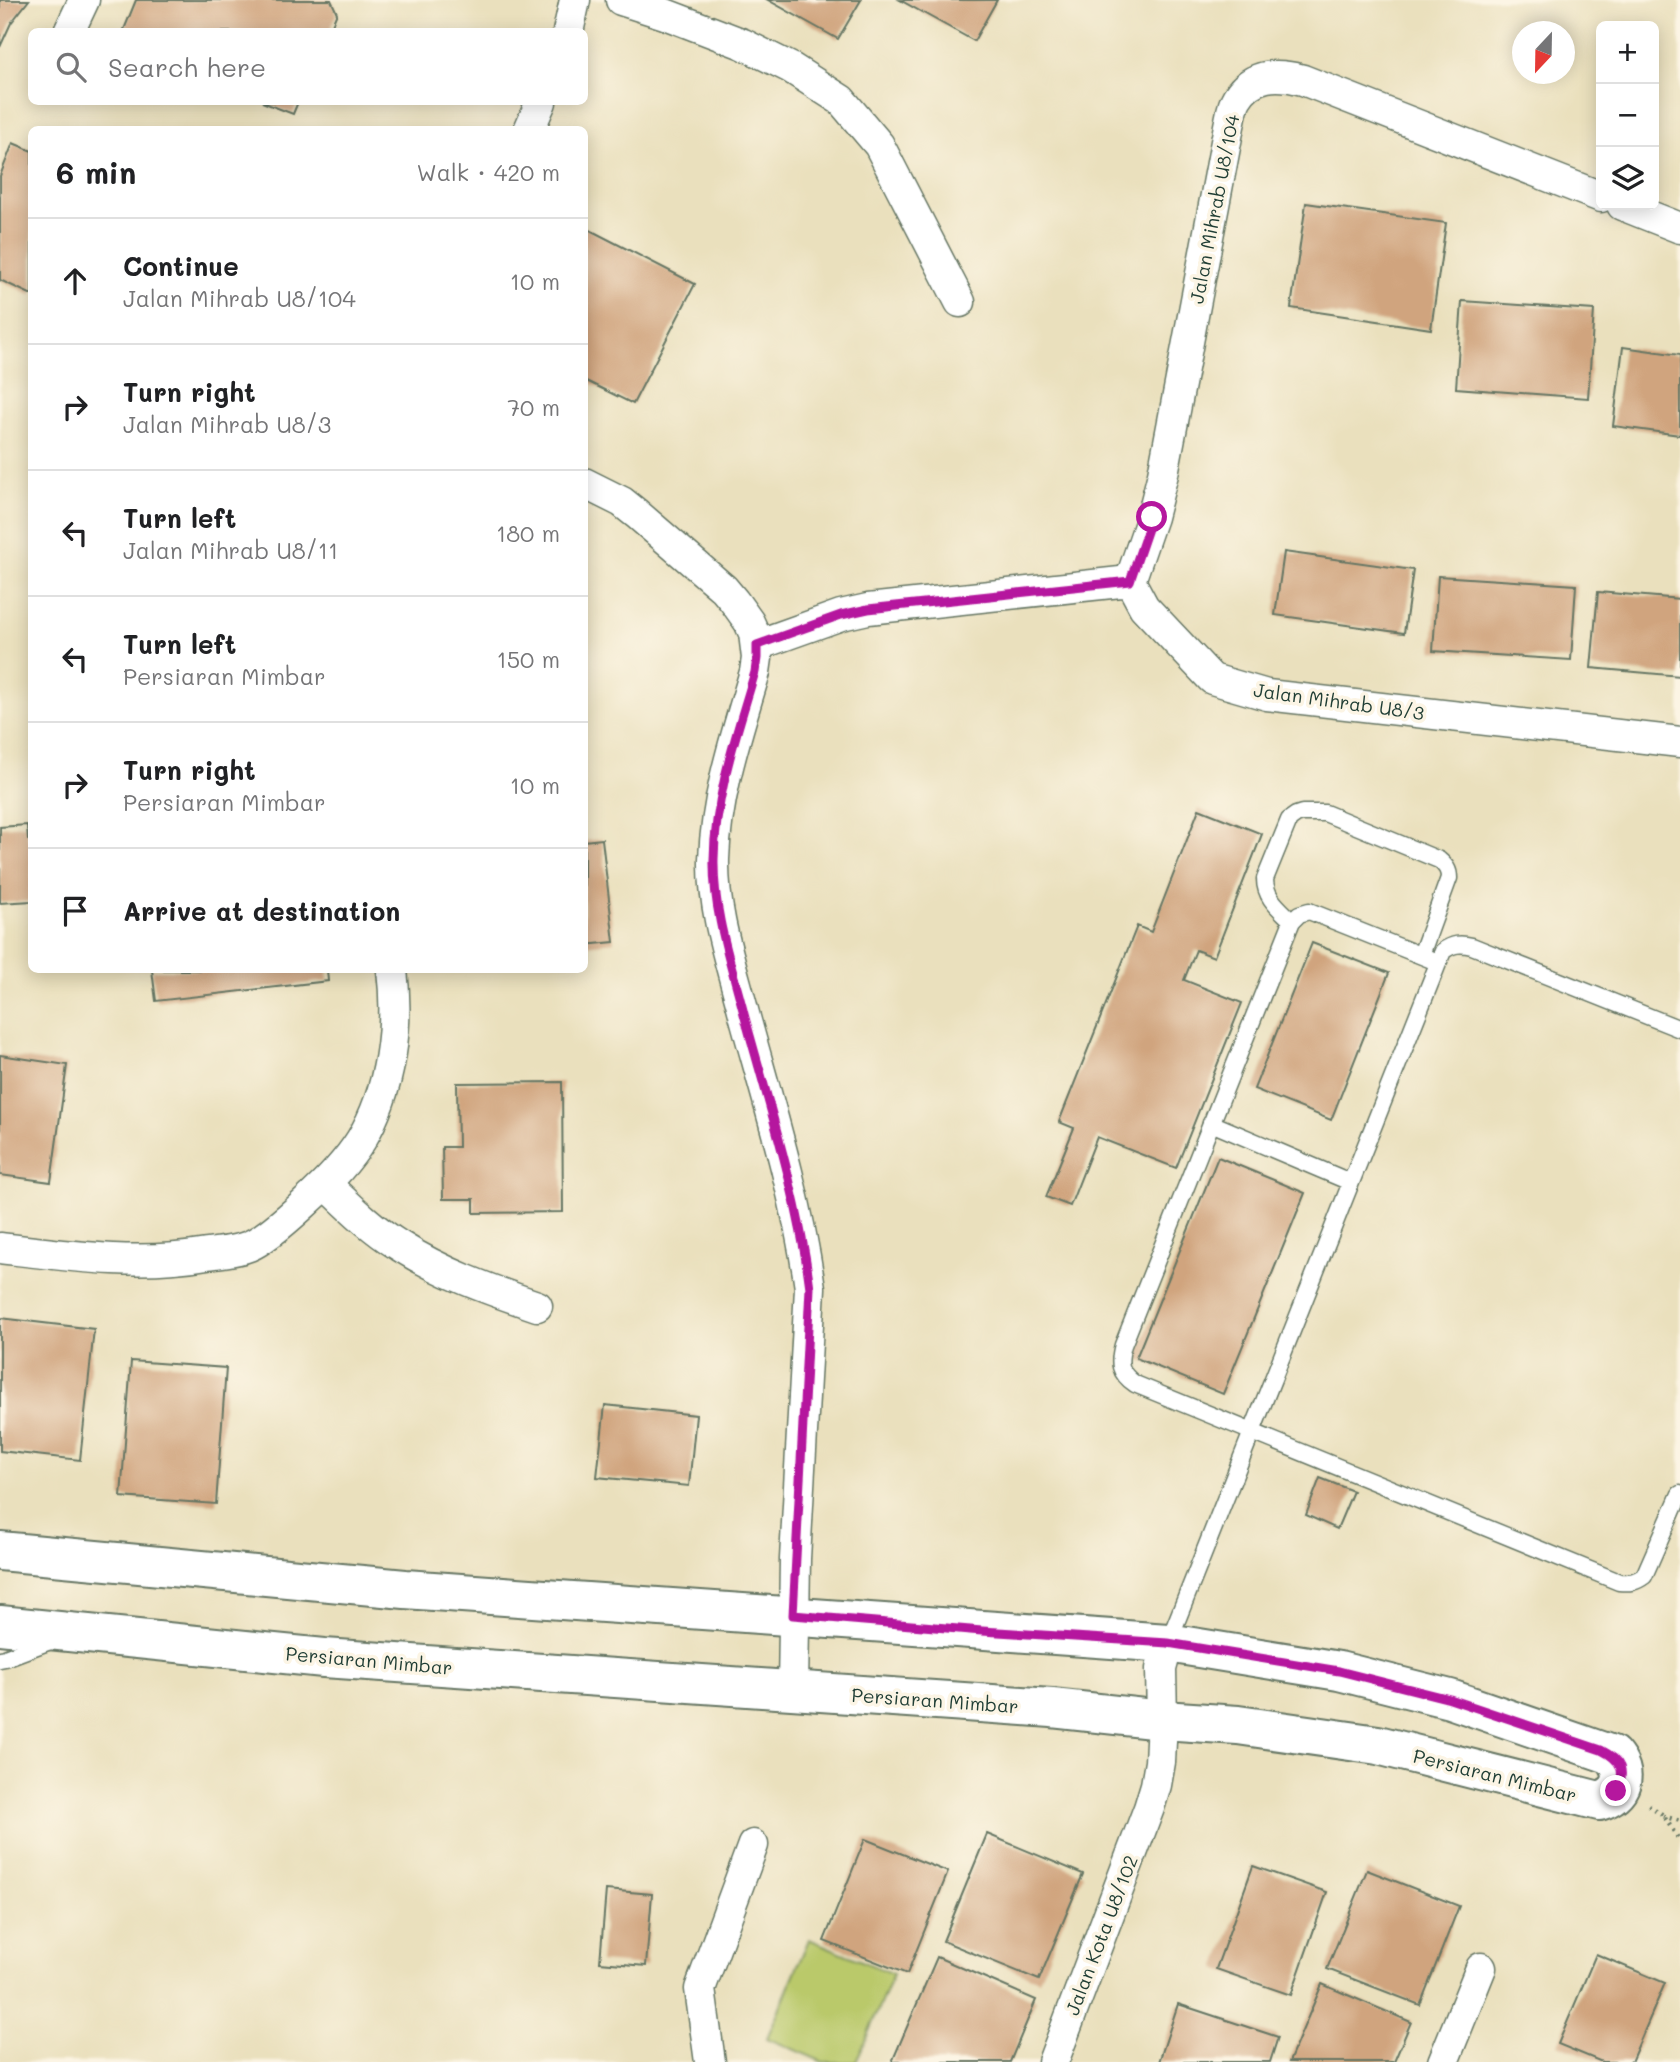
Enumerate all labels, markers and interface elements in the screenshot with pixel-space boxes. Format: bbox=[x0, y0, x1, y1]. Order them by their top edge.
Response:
north arrow bbox=[1512, 21, 1575, 84]
map controls bbox=[1596, 21, 1659, 210]
button: + bbox=[1596, 21, 1659, 84]
search box bbox=[28, 28, 588, 105]
icon: search bbox=[52, 48, 90, 86]
text: Search here bbox=[108, 50, 266, 84]
button: − bbox=[1596, 84, 1659, 147]
street label: Jalan Mihrab U8/104 bbox=[1183, 112, 1245, 306]
button: layers bbox=[1596, 147, 1659, 210]
text: 6 min bbox=[56, 152, 136, 192]
text: Walk · 420 m bbox=[417, 157, 560, 187]
text: Continue bbox=[123, 249, 239, 283]
icon: ahead bbox=[56, 262, 94, 300]
text: 10 m bbox=[510, 266, 560, 296]
text: Jalan Mihrab U8/104 bbox=[123, 283, 356, 313]
text: Turn right bbox=[123, 375, 256, 409]
icon: right bbox=[56, 388, 94, 426]
text: 70 m bbox=[507, 392, 560, 422]
text: Jalan Mihrab U8/3 bbox=[123, 409, 331, 439]
text: Turn left bbox=[123, 501, 236, 535]
route start bbox=[1136, 501, 1167, 532]
icon: left bbox=[56, 514, 94, 552]
text: 180 m bbox=[496, 518, 560, 548]
text: Jalan Mihrab U8/11 bbox=[123, 535, 338, 565]
text: Turn left bbox=[123, 627, 236, 661]
icon: left bbox=[56, 640, 94, 678]
text: 150 m bbox=[496, 644, 560, 674]
text: Persiaran Mimbar bbox=[123, 661, 326, 691]
street label: Jalan Mihrab U8/3 bbox=[1252, 677, 1426, 725]
text: Turn right bbox=[123, 753, 256, 787]
icon: right bbox=[56, 766, 94, 804]
text: 10 m bbox=[510, 770, 560, 800]
text: Persiaran Mimbar bbox=[123, 787, 326, 817]
icon: arrive bbox=[56, 892, 94, 930]
text: Arrive at destination bbox=[123, 894, 400, 928]
street label: Persiaran Mimbar bbox=[285, 1640, 453, 1680]
street label: Persiaran Mimbar bbox=[851, 1682, 1019, 1718]
street label: Persiaran Mimbar bbox=[1411, 1743, 1579, 1807]
route end bbox=[1600, 1775, 1631, 1806]
street label: Jalan Kota U8/102 bbox=[1059, 1851, 1143, 2019]

